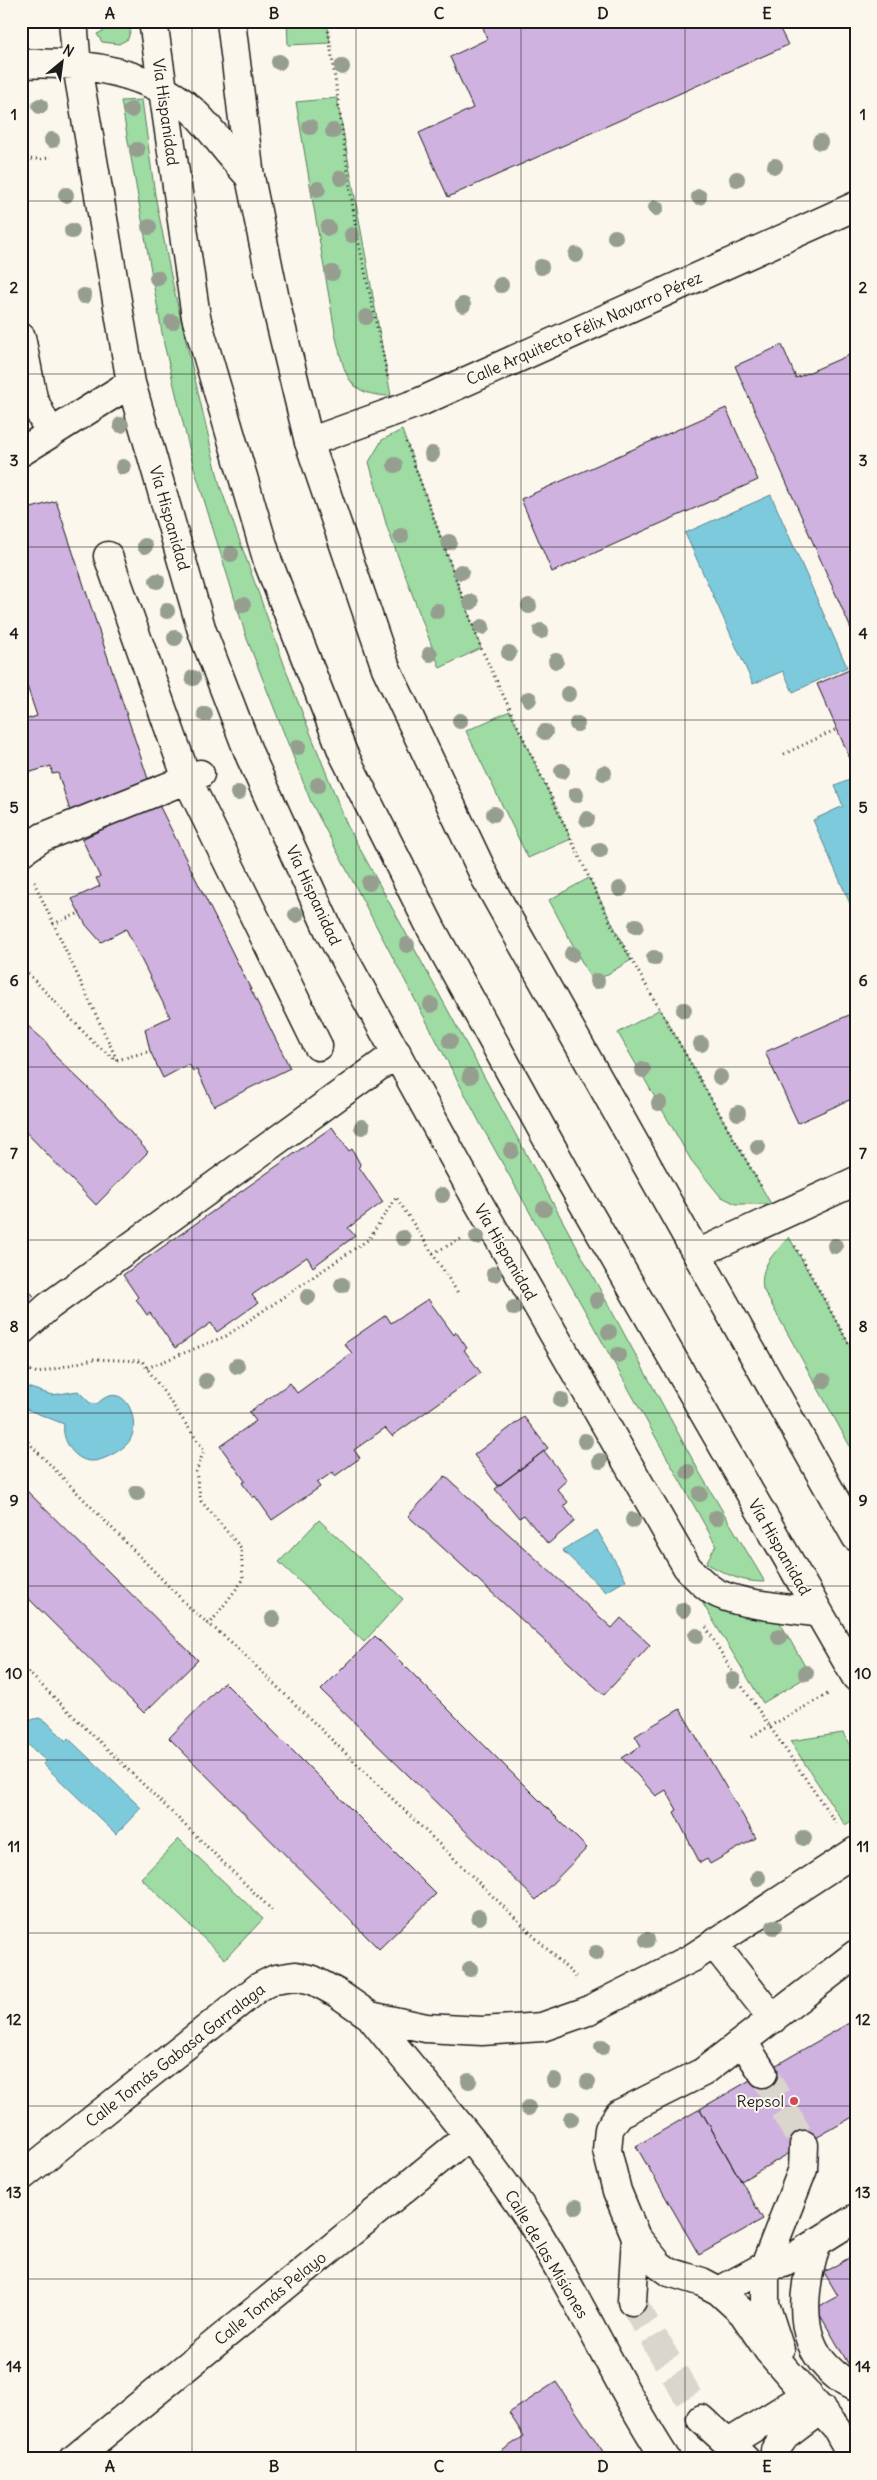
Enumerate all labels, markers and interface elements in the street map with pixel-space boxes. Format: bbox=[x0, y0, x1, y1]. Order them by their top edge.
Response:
text: A bbox=[105, 3, 115, 23]
text: B bbox=[269, 3, 280, 23]
text: C bbox=[434, 3, 445, 23]
text: D bbox=[597, 3, 609, 23]
text: E bbox=[762, 3, 772, 23]
north arrow bbox=[38, 38, 88, 88]
text: N bbox=[60, 40, 77, 61]
street label: Vía Hispanidad bbox=[149, 57, 183, 167]
text: 1 bbox=[11, 104, 17, 124]
text: 1 bbox=[860, 104, 866, 124]
street label: Calle Arquitecto Félix Navarro Pérez bbox=[463, 267, 705, 389]
text: 2 bbox=[10, 277, 19, 297]
text: 2 bbox=[859, 277, 868, 297]
text: 3 bbox=[9, 450, 19, 470]
text: 3 bbox=[858, 450, 868, 470]
street label: Vía Hispanidad bbox=[146, 463, 194, 573]
text: 4 bbox=[9, 623, 19, 643]
text: 4 bbox=[858, 623, 868, 643]
text: 5 bbox=[9, 797, 19, 817]
text: 5 bbox=[858, 797, 868, 817]
street label: Vía Hispanidad bbox=[282, 842, 346, 948]
text: 6 bbox=[9, 970, 19, 990]
text: 6 bbox=[858, 970, 868, 990]
text: 7 bbox=[10, 1143, 18, 1163]
text: 7 bbox=[859, 1143, 867, 1163]
street label: Vía Hispanidad bbox=[470, 1200, 542, 1304]
text: 8 bbox=[9, 1316, 19, 1336]
text: 8 bbox=[858, 1316, 868, 1336]
text: 9 bbox=[9, 1490, 19, 1510]
text: 9 bbox=[858, 1490, 868, 1510]
street label: Vía Hispanidad bbox=[744, 1495, 816, 1599]
text: 10 bbox=[6, 1663, 22, 1683]
text: 10 bbox=[855, 1663, 871, 1683]
text: 11 bbox=[8, 1836, 20, 1856]
text: 11 bbox=[857, 1836, 869, 1856]
street label: Calle Tomás Gabasa Garralaga bbox=[81, 1979, 269, 2131]
text: 12 bbox=[6, 2009, 22, 2029]
text: 12 bbox=[855, 2009, 871, 2029]
place label: Repsol bbox=[737, 2091, 784, 2111]
marker: Repsol bbox=[788, 2095, 800, 2107]
text: 13 bbox=[6, 2182, 22, 2202]
text: 13 bbox=[855, 2182, 871, 2202]
street label: Calle de las Misiones bbox=[501, 2186, 593, 2322]
street label: Calle Tomás Pelayo bbox=[210, 2247, 330, 2349]
text: 14 bbox=[6, 2356, 22, 2376]
text: 14 bbox=[855, 2356, 871, 2376]
text: A bbox=[105, 2456, 115, 2476]
text: B bbox=[269, 2456, 280, 2476]
text: C bbox=[434, 2456, 445, 2476]
text: D bbox=[597, 2456, 609, 2476]
text: E bbox=[762, 2456, 772, 2476]

